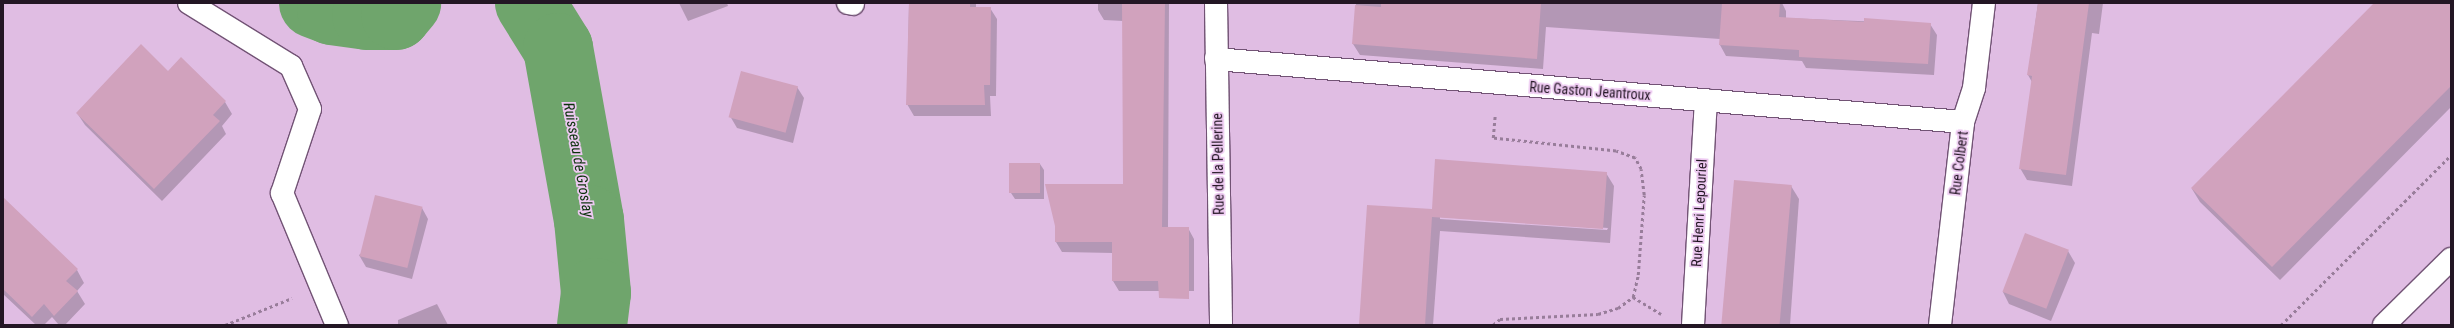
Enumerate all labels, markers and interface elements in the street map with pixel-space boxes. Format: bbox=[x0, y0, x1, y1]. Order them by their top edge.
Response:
street label: Rue Gaston Jeantroux bbox=[1529, 78, 1651, 104]
water label: Ruisseau de Groslay bbox=[559, 101, 597, 219]
street label: Rue de la Pellerine bbox=[1209, 113, 1227, 215]
street label: Rue Colbert bbox=[1947, 130, 1971, 196]
street label: Rue Henri Lepouriel bbox=[1688, 159, 1710, 267]

